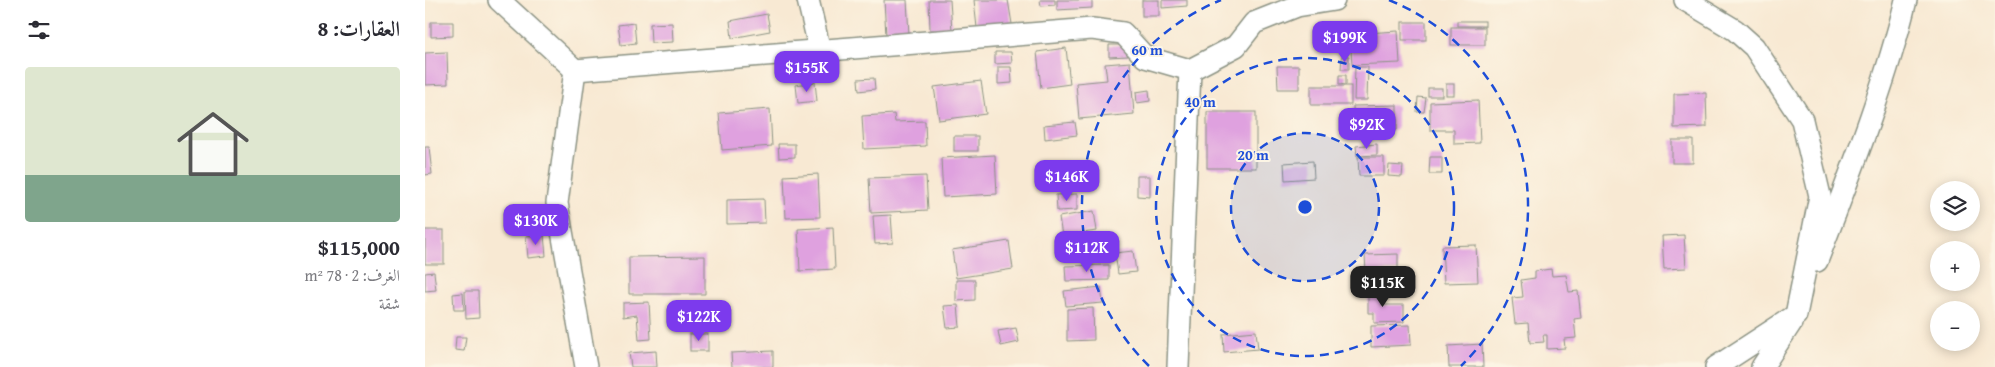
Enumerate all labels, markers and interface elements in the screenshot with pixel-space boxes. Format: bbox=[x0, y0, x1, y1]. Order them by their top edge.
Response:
text: العقارات: 8 bbox=[318, 13, 400, 44]
icon: filters bbox=[25, 16, 53, 44]
pin: $199K bbox=[1310, 20, 1380, 63]
text: $199K bbox=[1323, 25, 1367, 49]
text: 60 m bbox=[1131, 39, 1163, 60]
pin: $155K bbox=[772, 51, 842, 93]
text: $155K bbox=[785, 55, 829, 79]
text: 40 m bbox=[1184, 91, 1216, 112]
icon: home bbox=[168, 99, 258, 189]
pin: $92K bbox=[1337, 108, 1397, 150]
text: $92K bbox=[1350, 112, 1384, 136]
text: 20 m bbox=[1237, 144, 1269, 165]
pin: $146K bbox=[1032, 160, 1102, 202]
text: $146K bbox=[1045, 164, 1089, 188]
map controls bbox=[1930, 181, 1980, 351]
button: layers bbox=[1930, 181, 1980, 231]
centre of rings bbox=[1296, 198, 1314, 216]
pin: $130K bbox=[501, 204, 571, 246]
text: $130K bbox=[514, 208, 558, 232]
pin: $112K bbox=[1052, 230, 1122, 273]
text: $115,000 bbox=[318, 232, 400, 263]
text: $112K bbox=[1065, 235, 1109, 259]
button: + bbox=[1930, 241, 1980, 291]
text: الغرف: 2 · 78 m² bbox=[304, 263, 400, 287]
pin: $115K bbox=[1348, 266, 1418, 308]
text: $115K bbox=[1361, 270, 1405, 294]
text: شقة bbox=[379, 291, 400, 315]
pin: $122K bbox=[664, 300, 734, 342]
button: − bbox=[1930, 301, 1980, 351]
text: $122K bbox=[677, 304, 721, 328]

